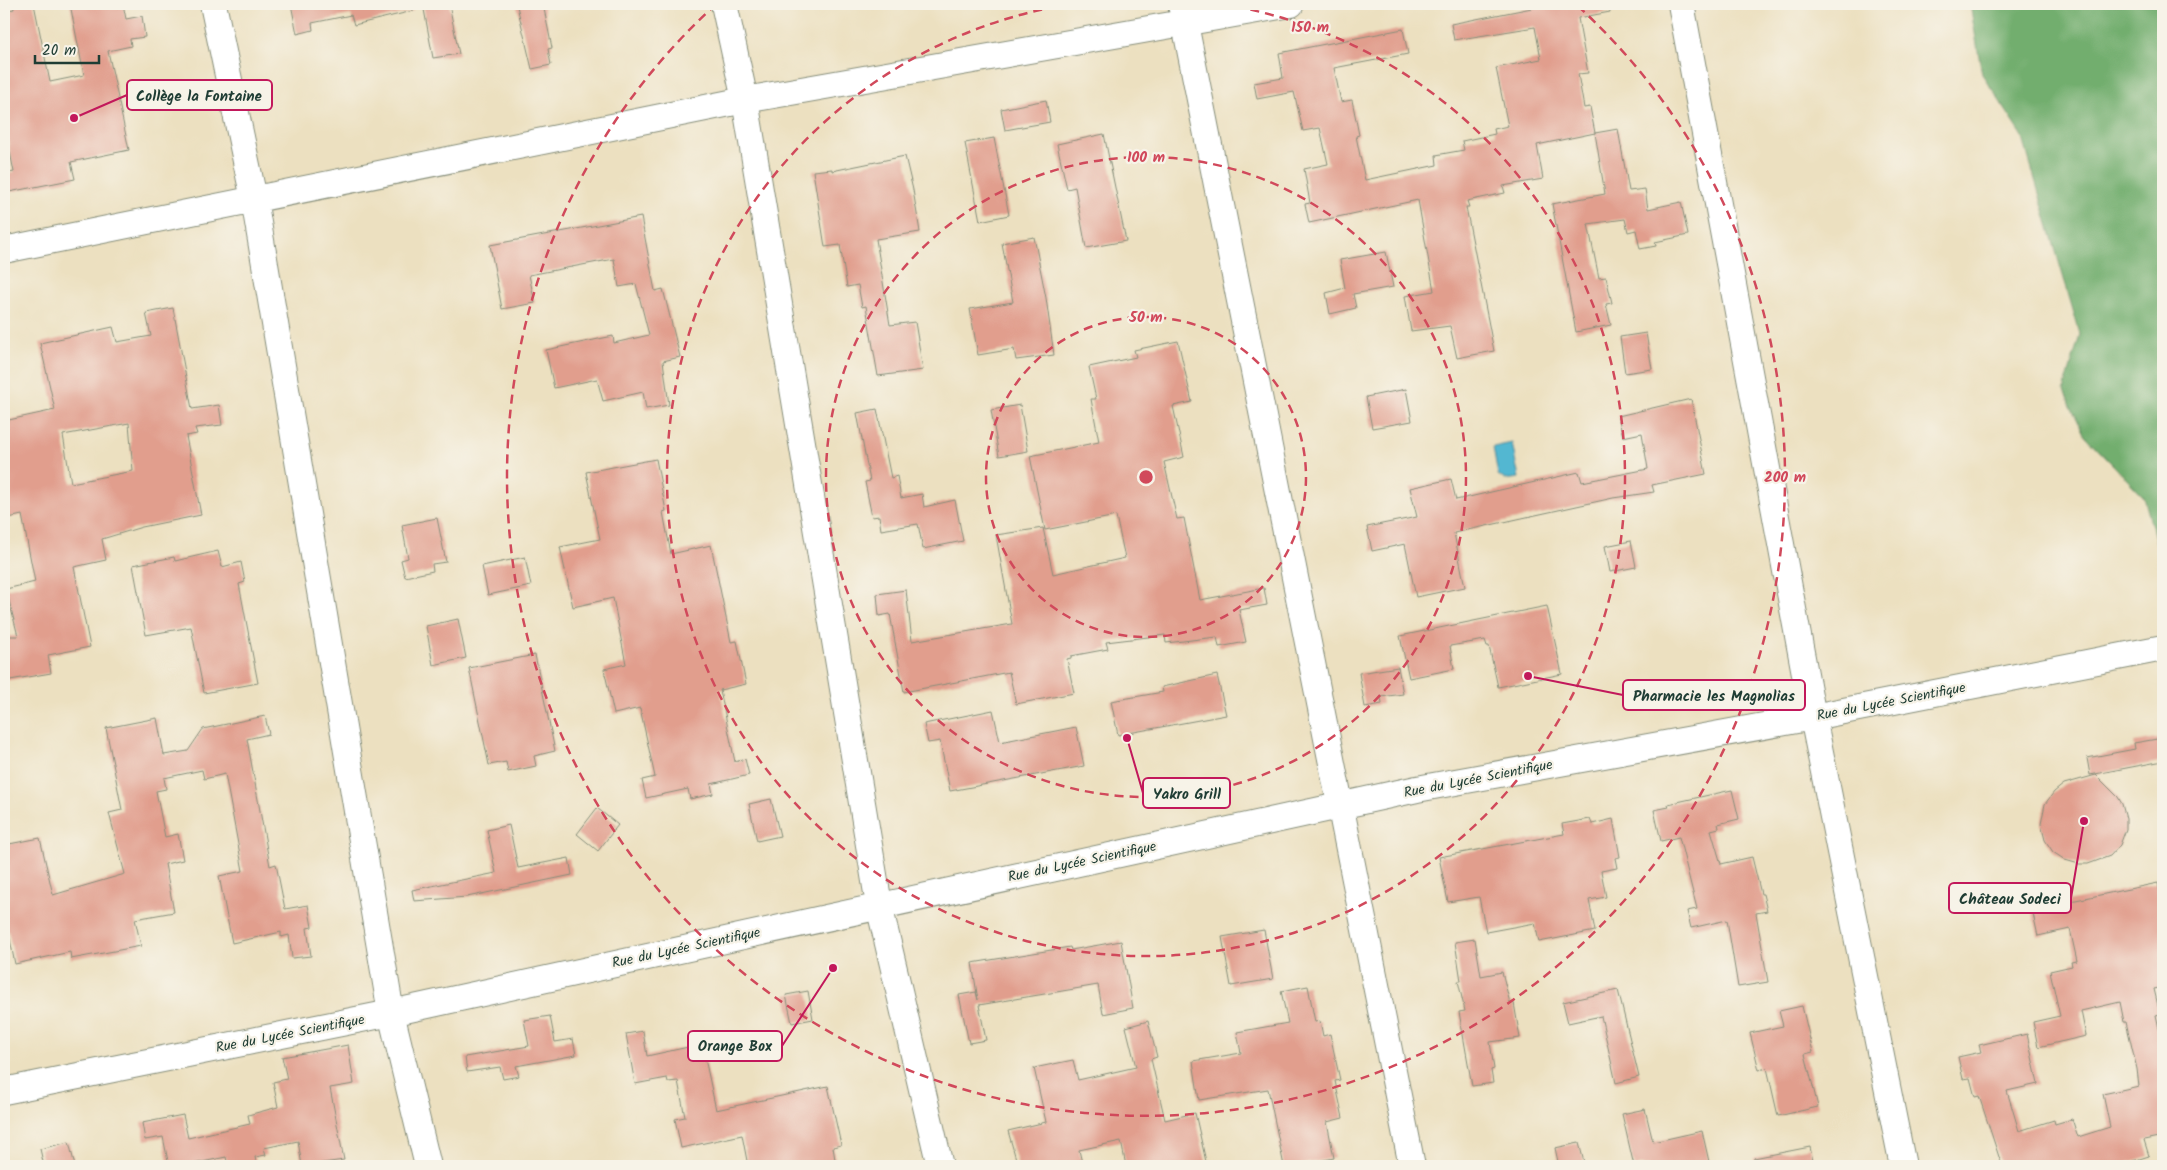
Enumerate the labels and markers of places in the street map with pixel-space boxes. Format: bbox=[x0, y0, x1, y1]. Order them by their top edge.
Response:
callout: Collège la Fontaine bbox=[127, 80, 272, 110]
centre of rings bbox=[1137, 468, 1155, 486]
callout: Pharmacie les Magnolias bbox=[1623, 680, 1805, 710]
callout: Yakro Grill bbox=[1143, 778, 1230, 808]
callout: Château Sodeci bbox=[1949, 883, 2071, 913]
callout: Orange Box bbox=[688, 1031, 782, 1061]

